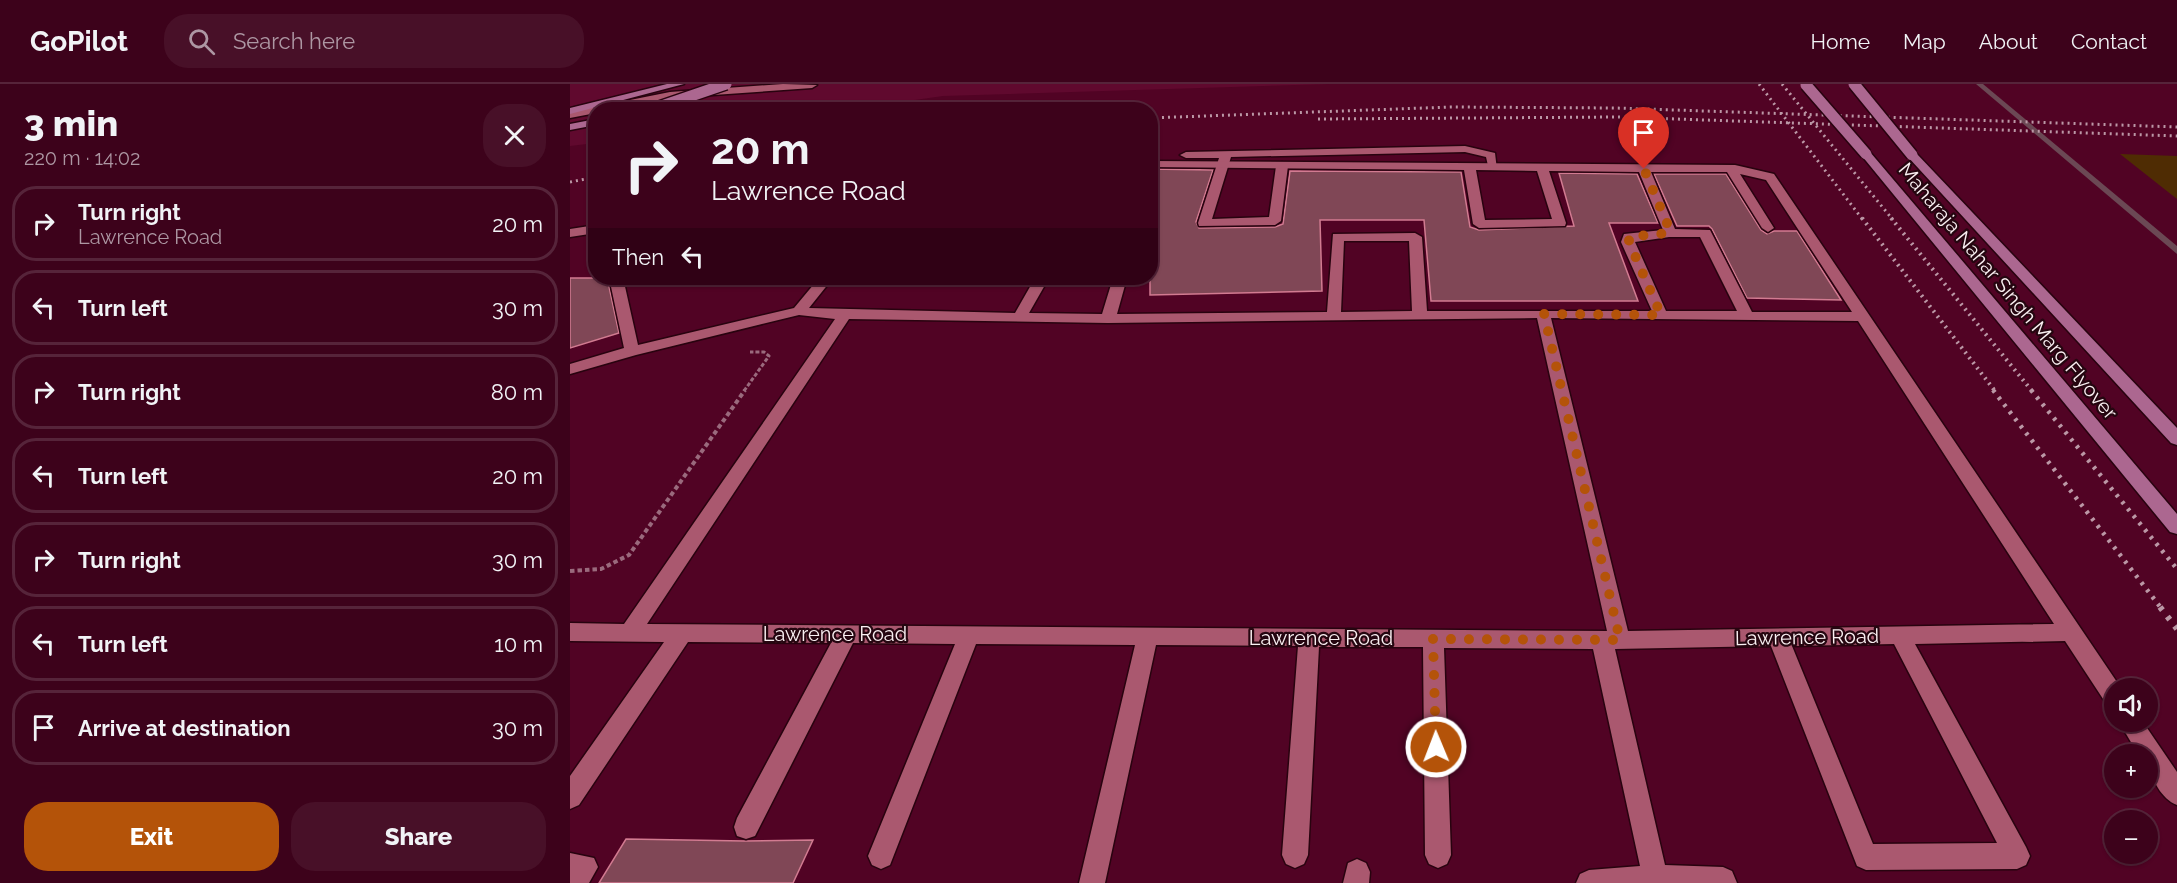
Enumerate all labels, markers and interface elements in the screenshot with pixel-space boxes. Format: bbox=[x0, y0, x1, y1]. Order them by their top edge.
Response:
search box bbox=[164, 14, 584, 68]
text: GoPilot bbox=[30, 25, 128, 58]
icon: search bbox=[185, 25, 218, 58]
text: Search here bbox=[233, 28, 355, 54]
text: Home bbox=[1811, 29, 1870, 54]
text: Map bbox=[1903, 29, 1946, 54]
text: About bbox=[1979, 29, 2038, 54]
text: Contact bbox=[2071, 29, 2147, 54]
text: 3 min bbox=[24, 102, 118, 144]
button: close bbox=[483, 104, 546, 167]
pin bbox=[1618, 107, 1669, 169]
icon: arrive bbox=[1627, 116, 1660, 149]
text: 20 m bbox=[711, 125, 810, 174]
icon: right bbox=[612, 126, 690, 204]
text: 220 m · 14:02 bbox=[24, 146, 140, 170]
street label: Maharaja Nahar Singh Marg Flyover bbox=[1894, 158, 2122, 424]
text: Lawrence Road bbox=[711, 175, 906, 206]
text: Turn right bbox=[78, 199, 181, 225]
icon: right bbox=[27, 207, 60, 240]
text: 20 m bbox=[492, 211, 543, 237]
text: Lawrence Road bbox=[78, 225, 222, 249]
icon: left bbox=[676, 240, 709, 273]
text: Then bbox=[612, 244, 664, 270]
icon: left bbox=[27, 291, 60, 324]
text: Turn left bbox=[78, 295, 168, 321]
text: 30 m bbox=[492, 295, 543, 321]
icon: right bbox=[27, 375, 60, 408]
text: Turn right bbox=[78, 379, 181, 405]
text: 80 m bbox=[491, 379, 543, 405]
icon: left bbox=[27, 459, 60, 492]
text: Turn left bbox=[78, 463, 168, 489]
text: 20 m bbox=[492, 463, 543, 489]
icon: right bbox=[27, 543, 60, 576]
text: Turn right bbox=[78, 547, 181, 573]
text: 30 m bbox=[492, 547, 543, 573]
street label: Lawrence Road bbox=[763, 622, 907, 646]
street label: Lawrence Road bbox=[1735, 624, 1879, 650]
street label: Lawrence Road bbox=[1249, 626, 1393, 650]
icon: left bbox=[27, 627, 60, 660]
text: Turn left bbox=[78, 631, 168, 657]
text: 10 m bbox=[494, 631, 543, 657]
map controls bbox=[2104, 678, 2158, 864]
button: sound bbox=[2104, 678, 2158, 732]
icon: arrive bbox=[27, 711, 60, 744]
text: Arrive at destination bbox=[78, 715, 291, 741]
text: 30 m bbox=[492, 715, 543, 741]
position arrow bbox=[1404, 715, 1468, 779]
button: + bbox=[2104, 744, 2158, 798]
button: Exit bbox=[24, 802, 279, 871]
button: Share bbox=[291, 802, 546, 871]
button: − bbox=[2104, 810, 2158, 864]

